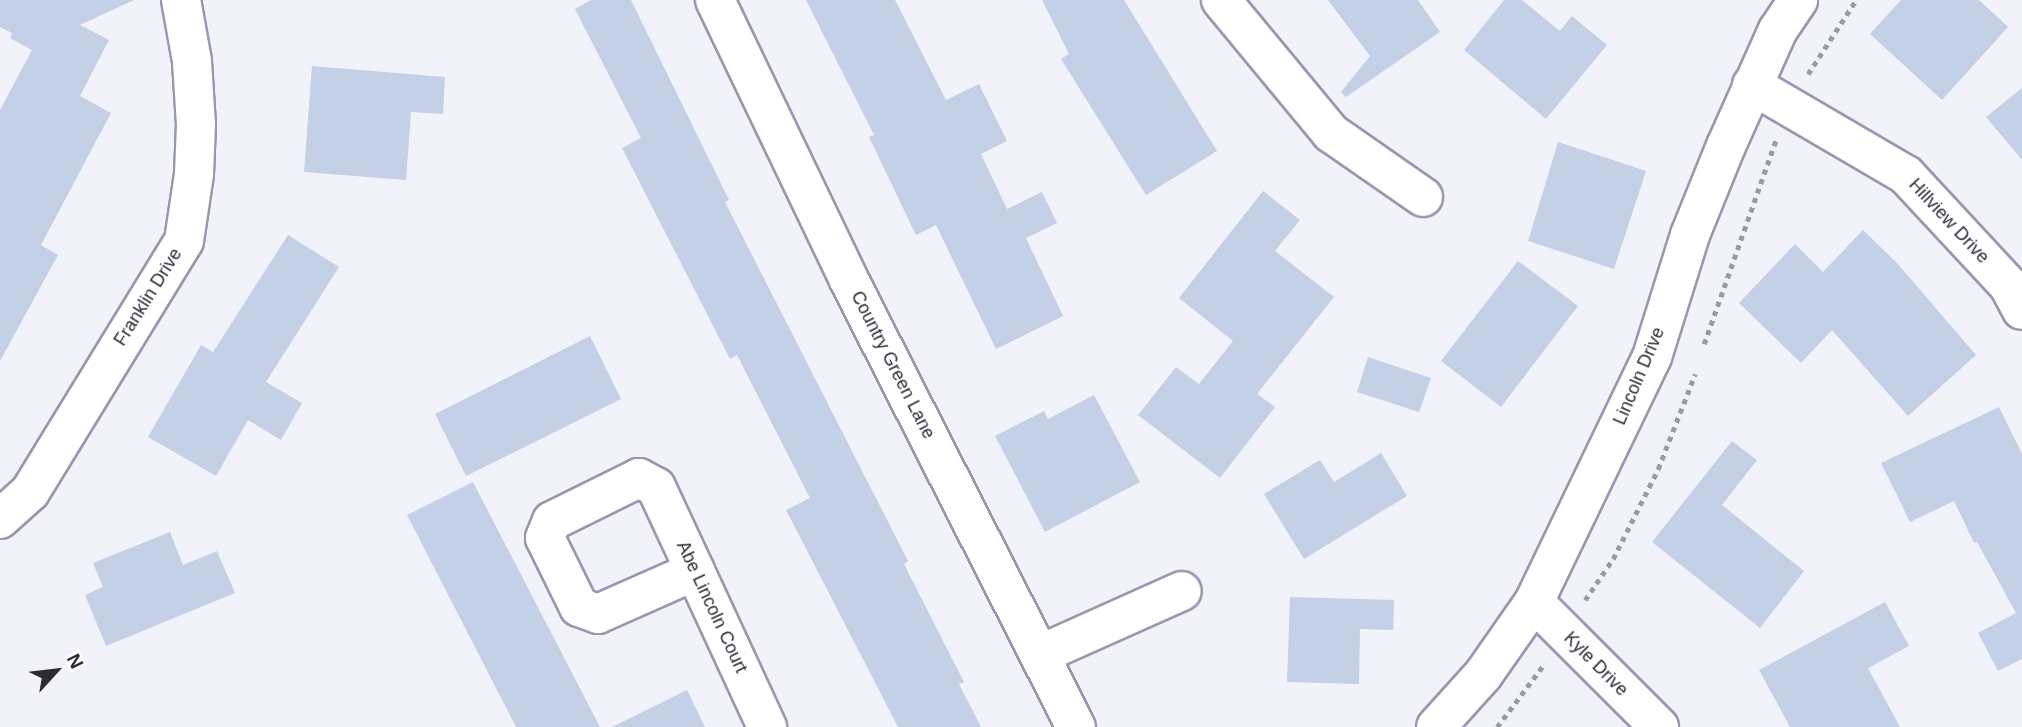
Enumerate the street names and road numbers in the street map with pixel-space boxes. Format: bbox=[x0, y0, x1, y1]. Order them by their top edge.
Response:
street label: Hillview Drive bbox=[1904, 174, 1994, 268]
street label: Franklin Drive bbox=[109, 244, 187, 350]
street label: Country Green Lane bbox=[846, 287, 940, 443]
street label: Lincoln Drive bbox=[1609, 324, 1669, 428]
street label: Abe Lincoln Court bbox=[672, 538, 752, 676]
street label: Kyle Drive bbox=[1559, 627, 1633, 701]

